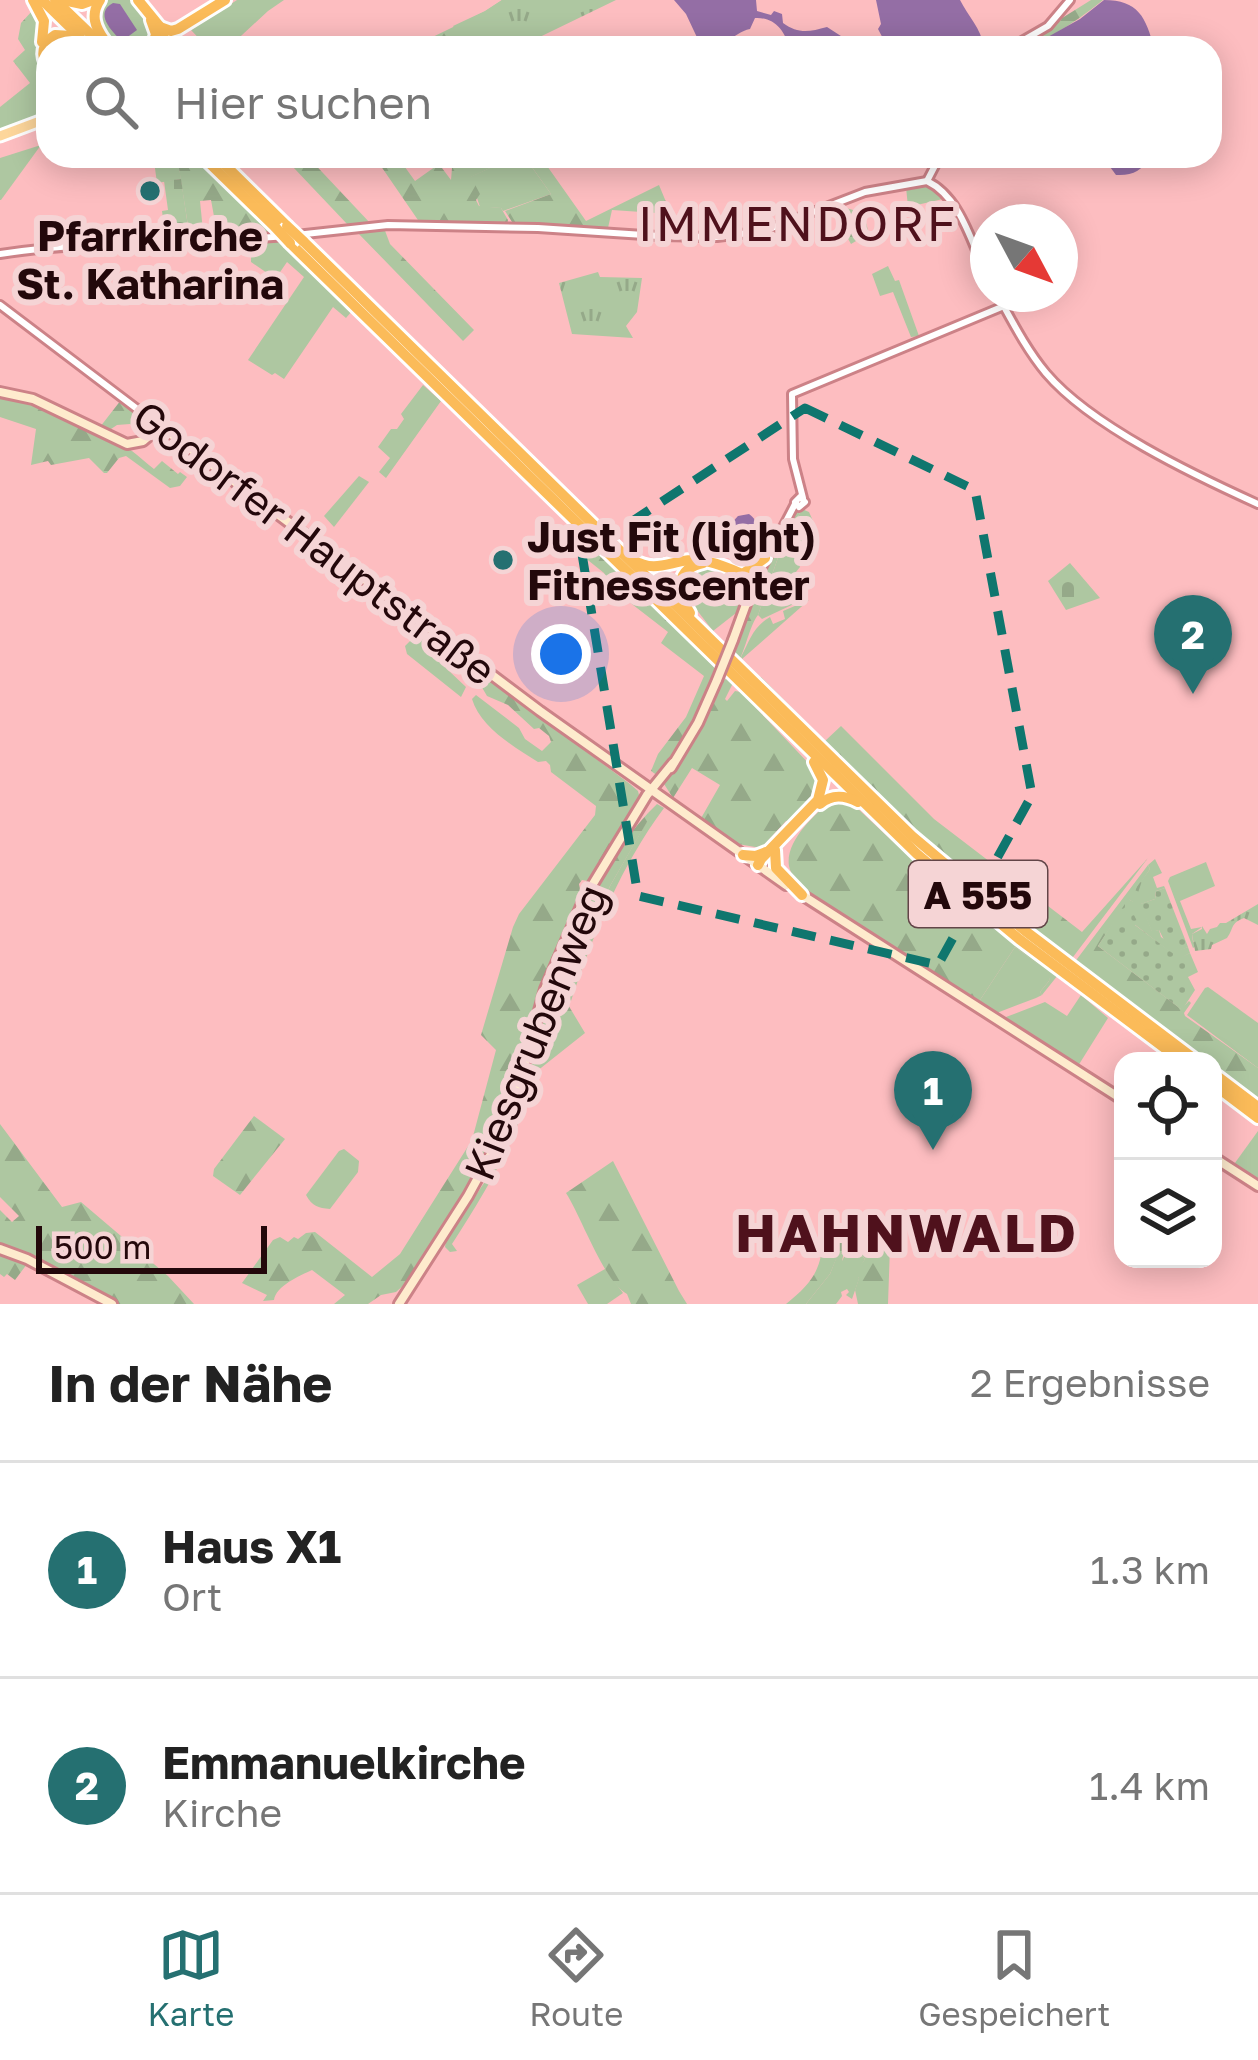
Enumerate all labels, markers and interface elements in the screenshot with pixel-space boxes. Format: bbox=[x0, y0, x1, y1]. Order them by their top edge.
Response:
search box bbox=[36, 36, 1222, 168]
icon: search bbox=[78, 69, 144, 135]
text: Hier suchen bbox=[174, 75, 432, 129]
marker: Pfarrkirche St. Katharina bbox=[137, 178, 163, 204]
district label: IMMENDORF bbox=[638, 194, 958, 252]
north arrow bbox=[970, 204, 1078, 312]
place label: Pfarrkirche St. Katharina bbox=[16, 210, 284, 308]
street label: Godorfer Hauptstraße bbox=[124, 390, 506, 694]
place label: Just Fit (light) Fitnesscenter bbox=[527, 511, 816, 609]
marker: Just Fit (light) Fitnesscenter bbox=[490, 547, 516, 573]
pin: 2 bbox=[1154, 595, 1232, 694]
your location bbox=[531, 624, 591, 684]
road number: A 555 bbox=[909, 861, 1047, 927]
street label: Kiesgrubenweg bbox=[453, 877, 617, 1187]
pin: 1 bbox=[894, 1051, 972, 1150]
map controls bbox=[1114, 1052, 1222, 1268]
button: locate bbox=[1114, 1052, 1222, 1160]
button: layers bbox=[1114, 1160, 1222, 1268]
district label: HAHNWALD bbox=[735, 1199, 1079, 1264]
scale bar bbox=[36, 1220, 267, 1273]
text: 500 m bbox=[54, 1227, 152, 1266]
text: In der Nähe bbox=[48, 1352, 332, 1413]
text: 2 Ergebnisse bbox=[970, 1359, 1210, 1406]
text: Haus X1 bbox=[162, 1519, 341, 1573]
text: 1 bbox=[77, 1546, 97, 1593]
text: 1.3 km bbox=[1090, 1546, 1210, 1593]
text: Ort bbox=[162, 1573, 222, 1620]
text: Emmanuelkirche bbox=[162, 1735, 526, 1789]
text: 2 bbox=[75, 1762, 99, 1809]
text: 1.4 km bbox=[1089, 1762, 1210, 1809]
text: Kirche bbox=[162, 1789, 282, 1836]
tab: Karte bbox=[147, 1922, 234, 2033]
tab: Route bbox=[529, 1922, 623, 2033]
tab: Gespeichert bbox=[918, 1922, 1111, 2033]

